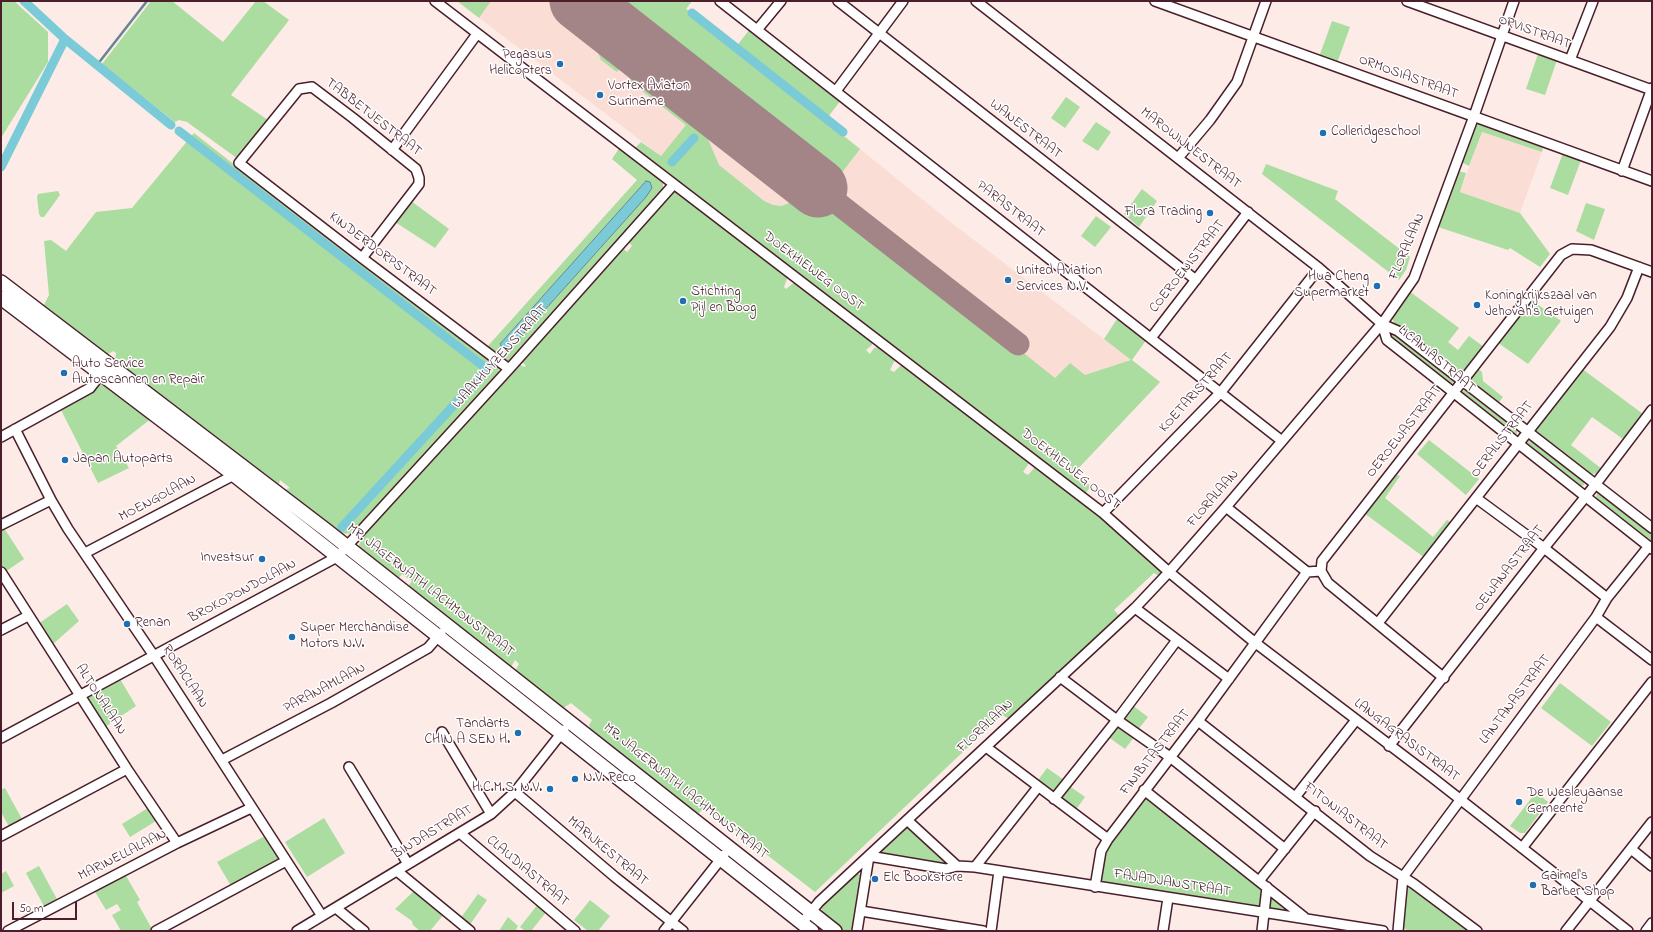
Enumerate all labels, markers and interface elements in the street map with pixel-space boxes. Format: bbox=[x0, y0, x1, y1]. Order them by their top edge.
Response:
street label: ORVISTRAAT bbox=[1495, 12, 1573, 54]
place label: Pegasus Helicopters bbox=[489, 48, 552, 80]
street label: ORMOSIASTRAAT bbox=[1356, 52, 1460, 104]
marker: Pegasus Helicopters bbox=[555, 59, 565, 69]
street label: TABBETJESTRAAT bbox=[322, 75, 424, 161]
place label: Vortex Aviaton Suriname bbox=[608, 79, 690, 112]
marker: Vortex Aviaton Suriname bbox=[595, 90, 605, 100]
street label: WANESTRAAT bbox=[985, 96, 1065, 164]
street label: MAROWIJNESTRAAT bbox=[1136, 104, 1244, 194]
place label: Colleridgeschool bbox=[1331, 125, 1420, 141]
marker: Colleridgeschool bbox=[1318, 128, 1328, 138]
street label: PARASTRAAT bbox=[972, 178, 1048, 242]
place label: Flora Trading bbox=[1124, 205, 1202, 221]
marker: Flora Trading bbox=[1205, 208, 1215, 218]
street label: KINDERDORPSTRAAT bbox=[325, 209, 439, 301]
street label: FLORALAAN bbox=[1386, 211, 1430, 283]
street label: COEROENISTRAAT bbox=[1147, 217, 1229, 317]
street label: DOEKHIEWEG OOST bbox=[759, 229, 867, 315]
place label: United Aviation Services N.V. bbox=[1016, 264, 1102, 296]
place label: Hua Cheng Supermarket bbox=[1294, 270, 1369, 302]
marker: United Aviation Services N.V. bbox=[1003, 275, 1013, 285]
marker: Hua Cheng Supermarket bbox=[1372, 281, 1382, 291]
place label: Stichting Pijl en Boog bbox=[691, 285, 756, 318]
place label: Koningkrijkszaal van Jehovah's Getuigen bbox=[1485, 289, 1597, 322]
marker: Stichting Pijl en Boog bbox=[678, 296, 688, 306]
marker: Koningkrijkszaal van Jehovah's Getuigen bbox=[1472, 300, 1482, 310]
street label: WAAKHUYZENSTRAAT bbox=[450, 302, 552, 412]
street label: LICANIASTRAAT bbox=[1394, 323, 1478, 397]
street label: KOETARISTRAAT bbox=[1157, 349, 1237, 437]
place label: Auto Service Autoscannen en Repair bbox=[72, 357, 205, 390]
marker: Auto Service Autoscannen en Repair bbox=[59, 368, 69, 378]
street label: OEROEWASTRAAT bbox=[1364, 382, 1446, 482]
street label: OERALISTRAAT bbox=[1468, 398, 1538, 482]
street label: DOEKHIEWEG OOST bbox=[1017, 426, 1123, 514]
place label: Japan Autoparts bbox=[73, 452, 173, 468]
marker: Japan Autoparts bbox=[60, 455, 70, 465]
street label: FLORALAAN bbox=[1184, 467, 1244, 531]
street label: MOENGOLAAN bbox=[117, 472, 199, 526]
street label: MR. JAGERNATH LACHMONSTRAAT bbox=[343, 520, 517, 662]
street label: OEWANASTRAAT bbox=[1471, 522, 1549, 616]
place label: Investsur bbox=[200, 551, 254, 567]
marker: Investsur bbox=[257, 554, 267, 564]
street label: BROKOPONDOLAAN bbox=[186, 556, 300, 628]
place label: Renan bbox=[135, 616, 170, 632]
marker: Renan bbox=[122, 619, 132, 629]
place label: Super Merchandise Motors N.V. bbox=[300, 621, 409, 654]
marker: Super Merchandise Motors N.V. bbox=[287, 632, 297, 642]
street label: RORACLAAN bbox=[157, 642, 211, 712]
street label: LANTANASTRAAT bbox=[1477, 652, 1555, 748]
street label: PARANAMLAAN bbox=[281, 660, 369, 718]
street label: ALTONALAAN bbox=[71, 661, 129, 739]
street label: LANGAGRASISTRAAT bbox=[1350, 696, 1462, 786]
street label: FLORALAAN bbox=[954, 697, 1018, 757]
street label: FINIBITASTRAAT bbox=[1117, 707, 1195, 799]
place label: Tandarts CHIN A SEN H. bbox=[424, 717, 510, 750]
street label: MR. JAGERNATH LACHMONSTRAAT bbox=[599, 720, 771, 864]
marker: Tandarts CHIN A SEN H. bbox=[513, 728, 523, 738]
place label: N.V. Reco bbox=[583, 771, 636, 787]
marker: N.V. Reco bbox=[570, 774, 580, 784]
street label: FITONIASTRAAT bbox=[1300, 779, 1390, 855]
place label: H.C.M.S. N.V. bbox=[472, 781, 542, 797]
marker: H.C.M.S. N.V. bbox=[545, 784, 555, 794]
place label: De Wesleyaanse Gemeente bbox=[1527, 786, 1623, 818]
marker: De Wesleyaanse Gemeente bbox=[1514, 797, 1524, 807]
street label: BINDASTRAAT bbox=[390, 802, 476, 864]
street label: MARIJKESTRAAT bbox=[563, 813, 651, 891]
street label: MARINELLALAAN bbox=[76, 827, 170, 885]
street label: CLAUDIASTRAAT bbox=[482, 833, 572, 911]
street label: FAJADJANSTRAAT bbox=[1112, 866, 1232, 902]
place label: Gaimel's Barber Shop bbox=[1541, 869, 1614, 902]
place label: Elc Bookstore bbox=[883, 871, 963, 887]
marker: Elc Bookstore bbox=[870, 874, 880, 884]
marker: Gaimel's Barber Shop bbox=[1528, 880, 1538, 890]
scale bar bbox=[14, 894, 79, 920]
text: 50 m bbox=[19, 900, 43, 918]

